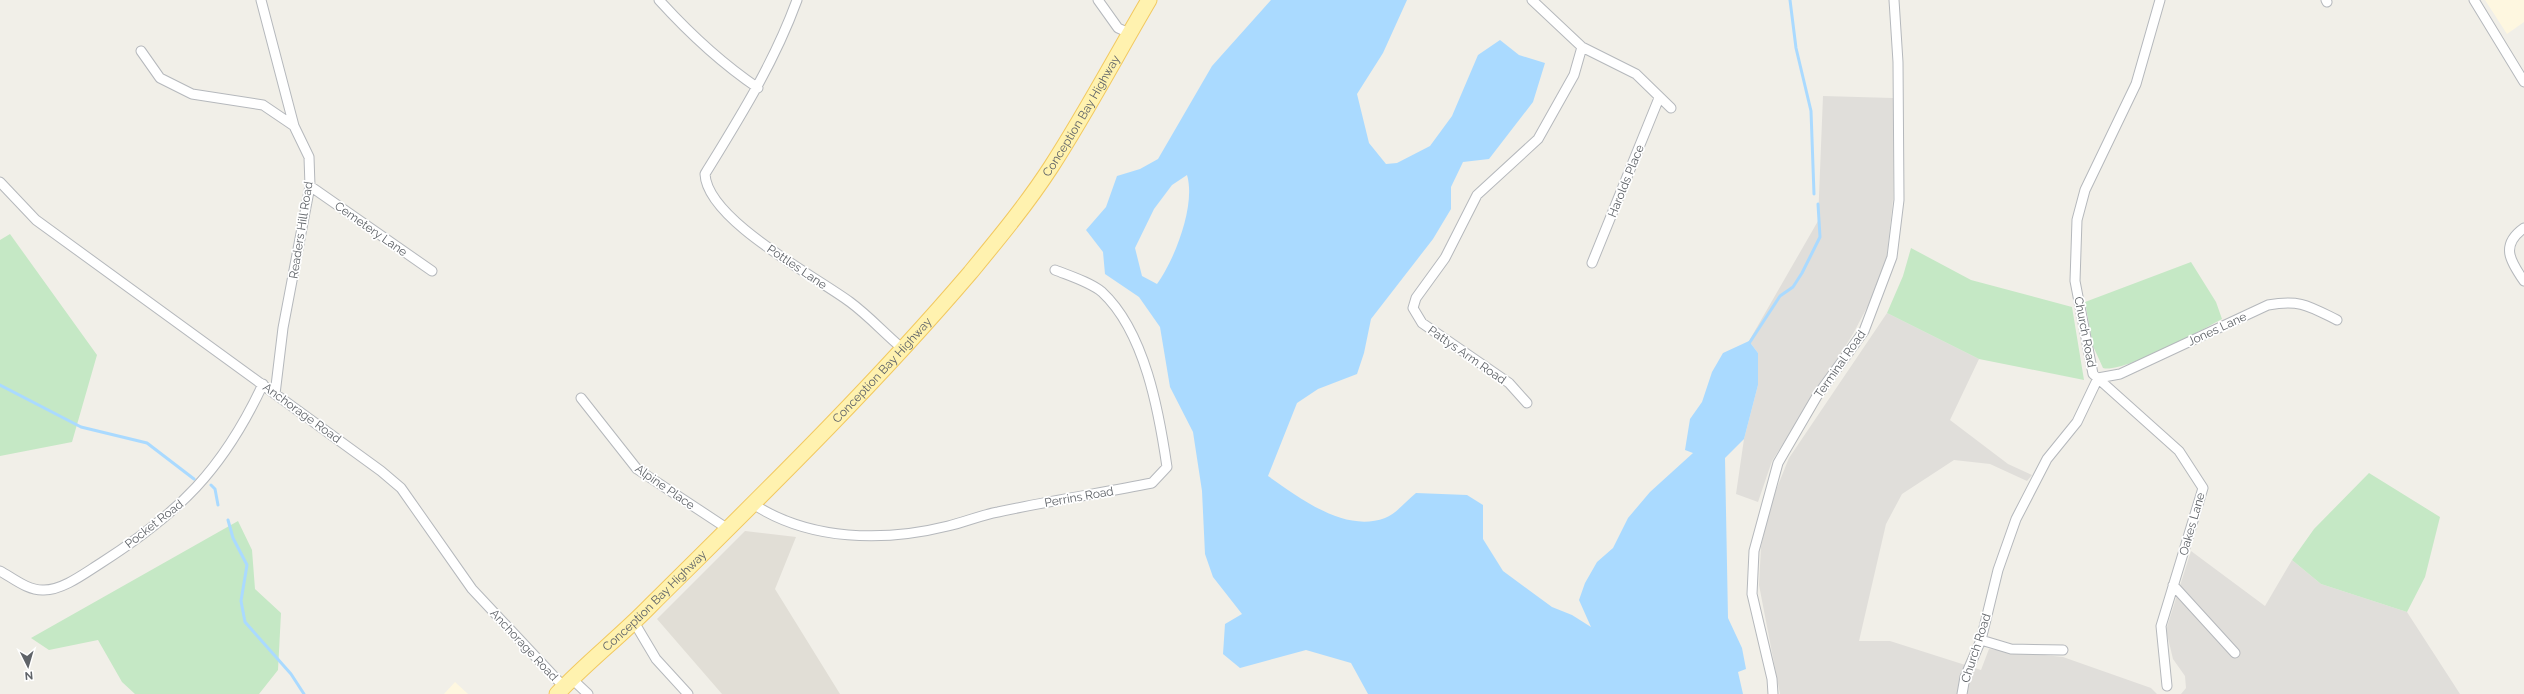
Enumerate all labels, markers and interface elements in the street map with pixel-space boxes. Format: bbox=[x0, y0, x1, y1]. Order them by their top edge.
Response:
street label: Conception Bay Highway bbox=[1040, 52, 1123, 179]
street label: Harolds Place bbox=[1605, 143, 1647, 219]
street label: Readers Hill Road bbox=[286, 180, 316, 280]
street label: Cemetery Lane bbox=[332, 199, 410, 259]
street label: Pottles Lane bbox=[764, 242, 830, 292]
street label: Church Road bbox=[2071, 295, 2099, 369]
street label: Jones Lane bbox=[2185, 309, 2249, 349]
street label: Conception Bay Highway bbox=[830, 314, 935, 426]
street label: Pattys Arm Road bbox=[1425, 323, 1509, 387]
street label: Terminal Road bbox=[1812, 328, 1868, 400]
street label: Anchorage Road bbox=[260, 380, 344, 446]
street label: Alpine Place bbox=[633, 461, 697, 513]
street label: Perrins Road bbox=[1043, 484, 1115, 510]
street label: Oakes Lane bbox=[2176, 491, 2208, 557]
street label: Pocket Road bbox=[122, 497, 186, 551]
street label: Conception Bay Highway bbox=[600, 547, 710, 654]
street label: Anchorage Road bbox=[487, 606, 561, 684]
street label: Church Road bbox=[1958, 612, 1994, 684]
north arrow bbox=[8, 646, 48, 686]
text: N bbox=[24, 669, 34, 682]

